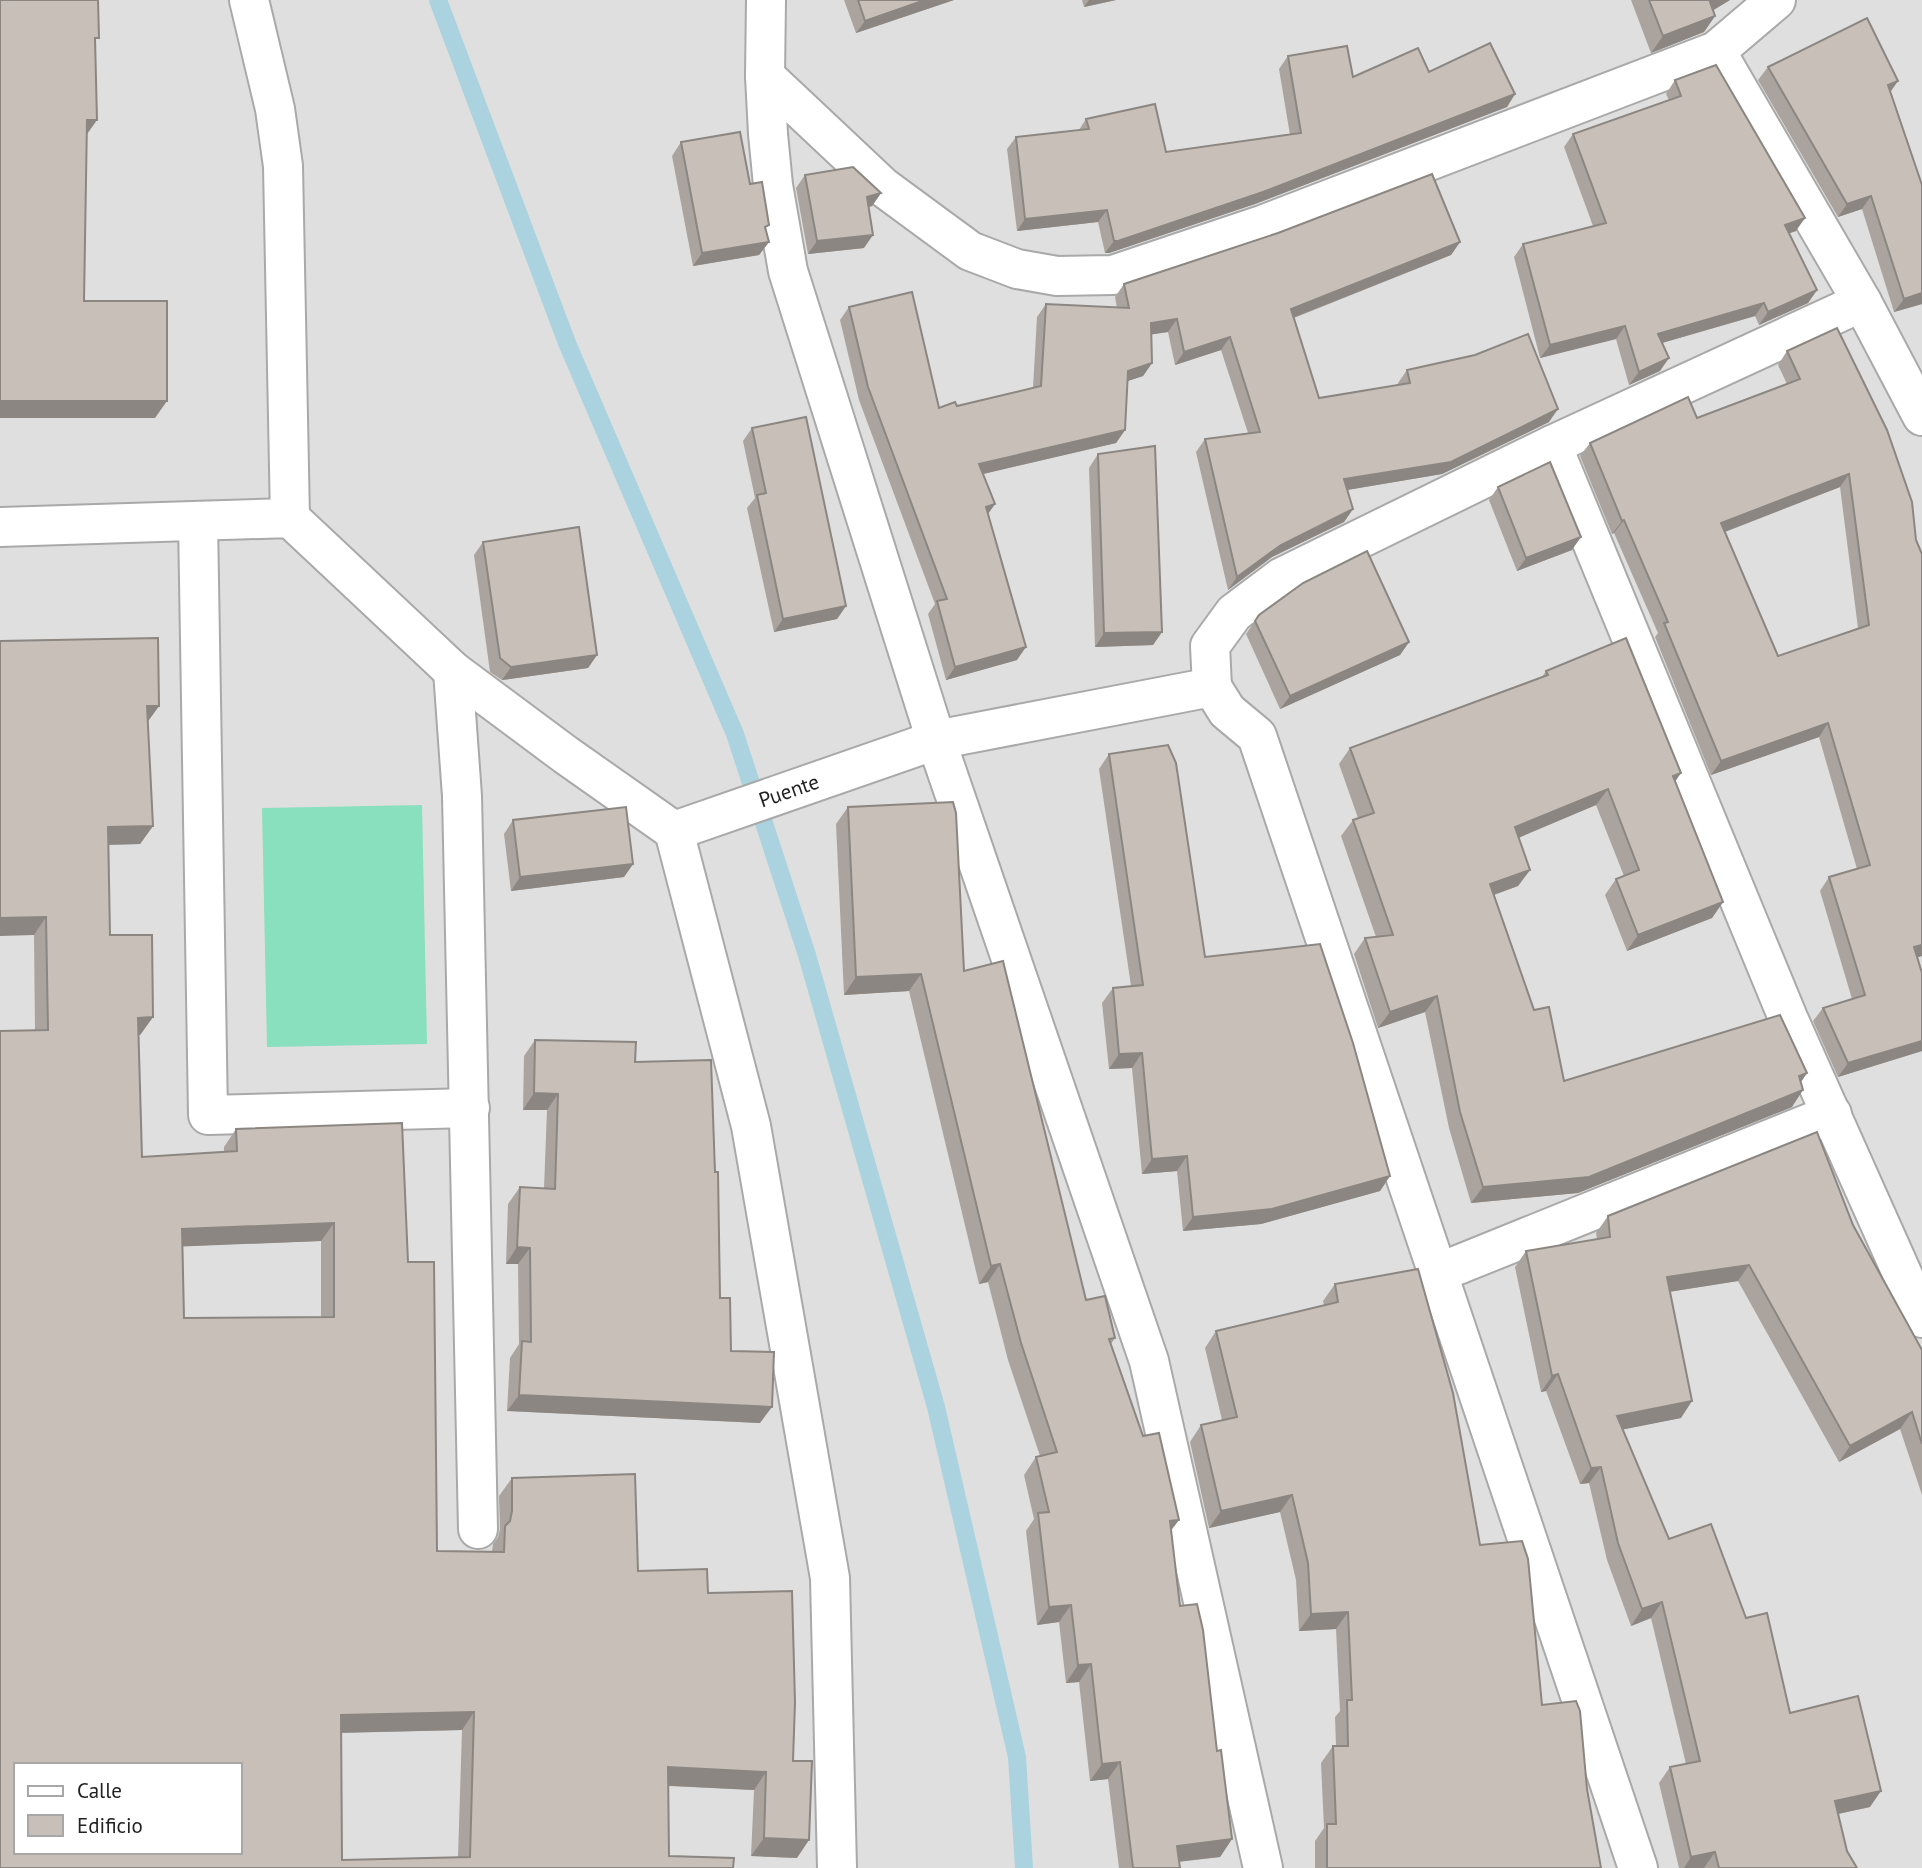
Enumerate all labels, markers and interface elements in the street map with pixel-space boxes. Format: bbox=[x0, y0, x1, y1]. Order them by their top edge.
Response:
street label: Puente bbox=[755, 768, 823, 813]
legend bbox=[14, 1763, 242, 1854]
text: Calle bbox=[77, 1777, 122, 1804]
text: Edificio bbox=[77, 1812, 143, 1839]

